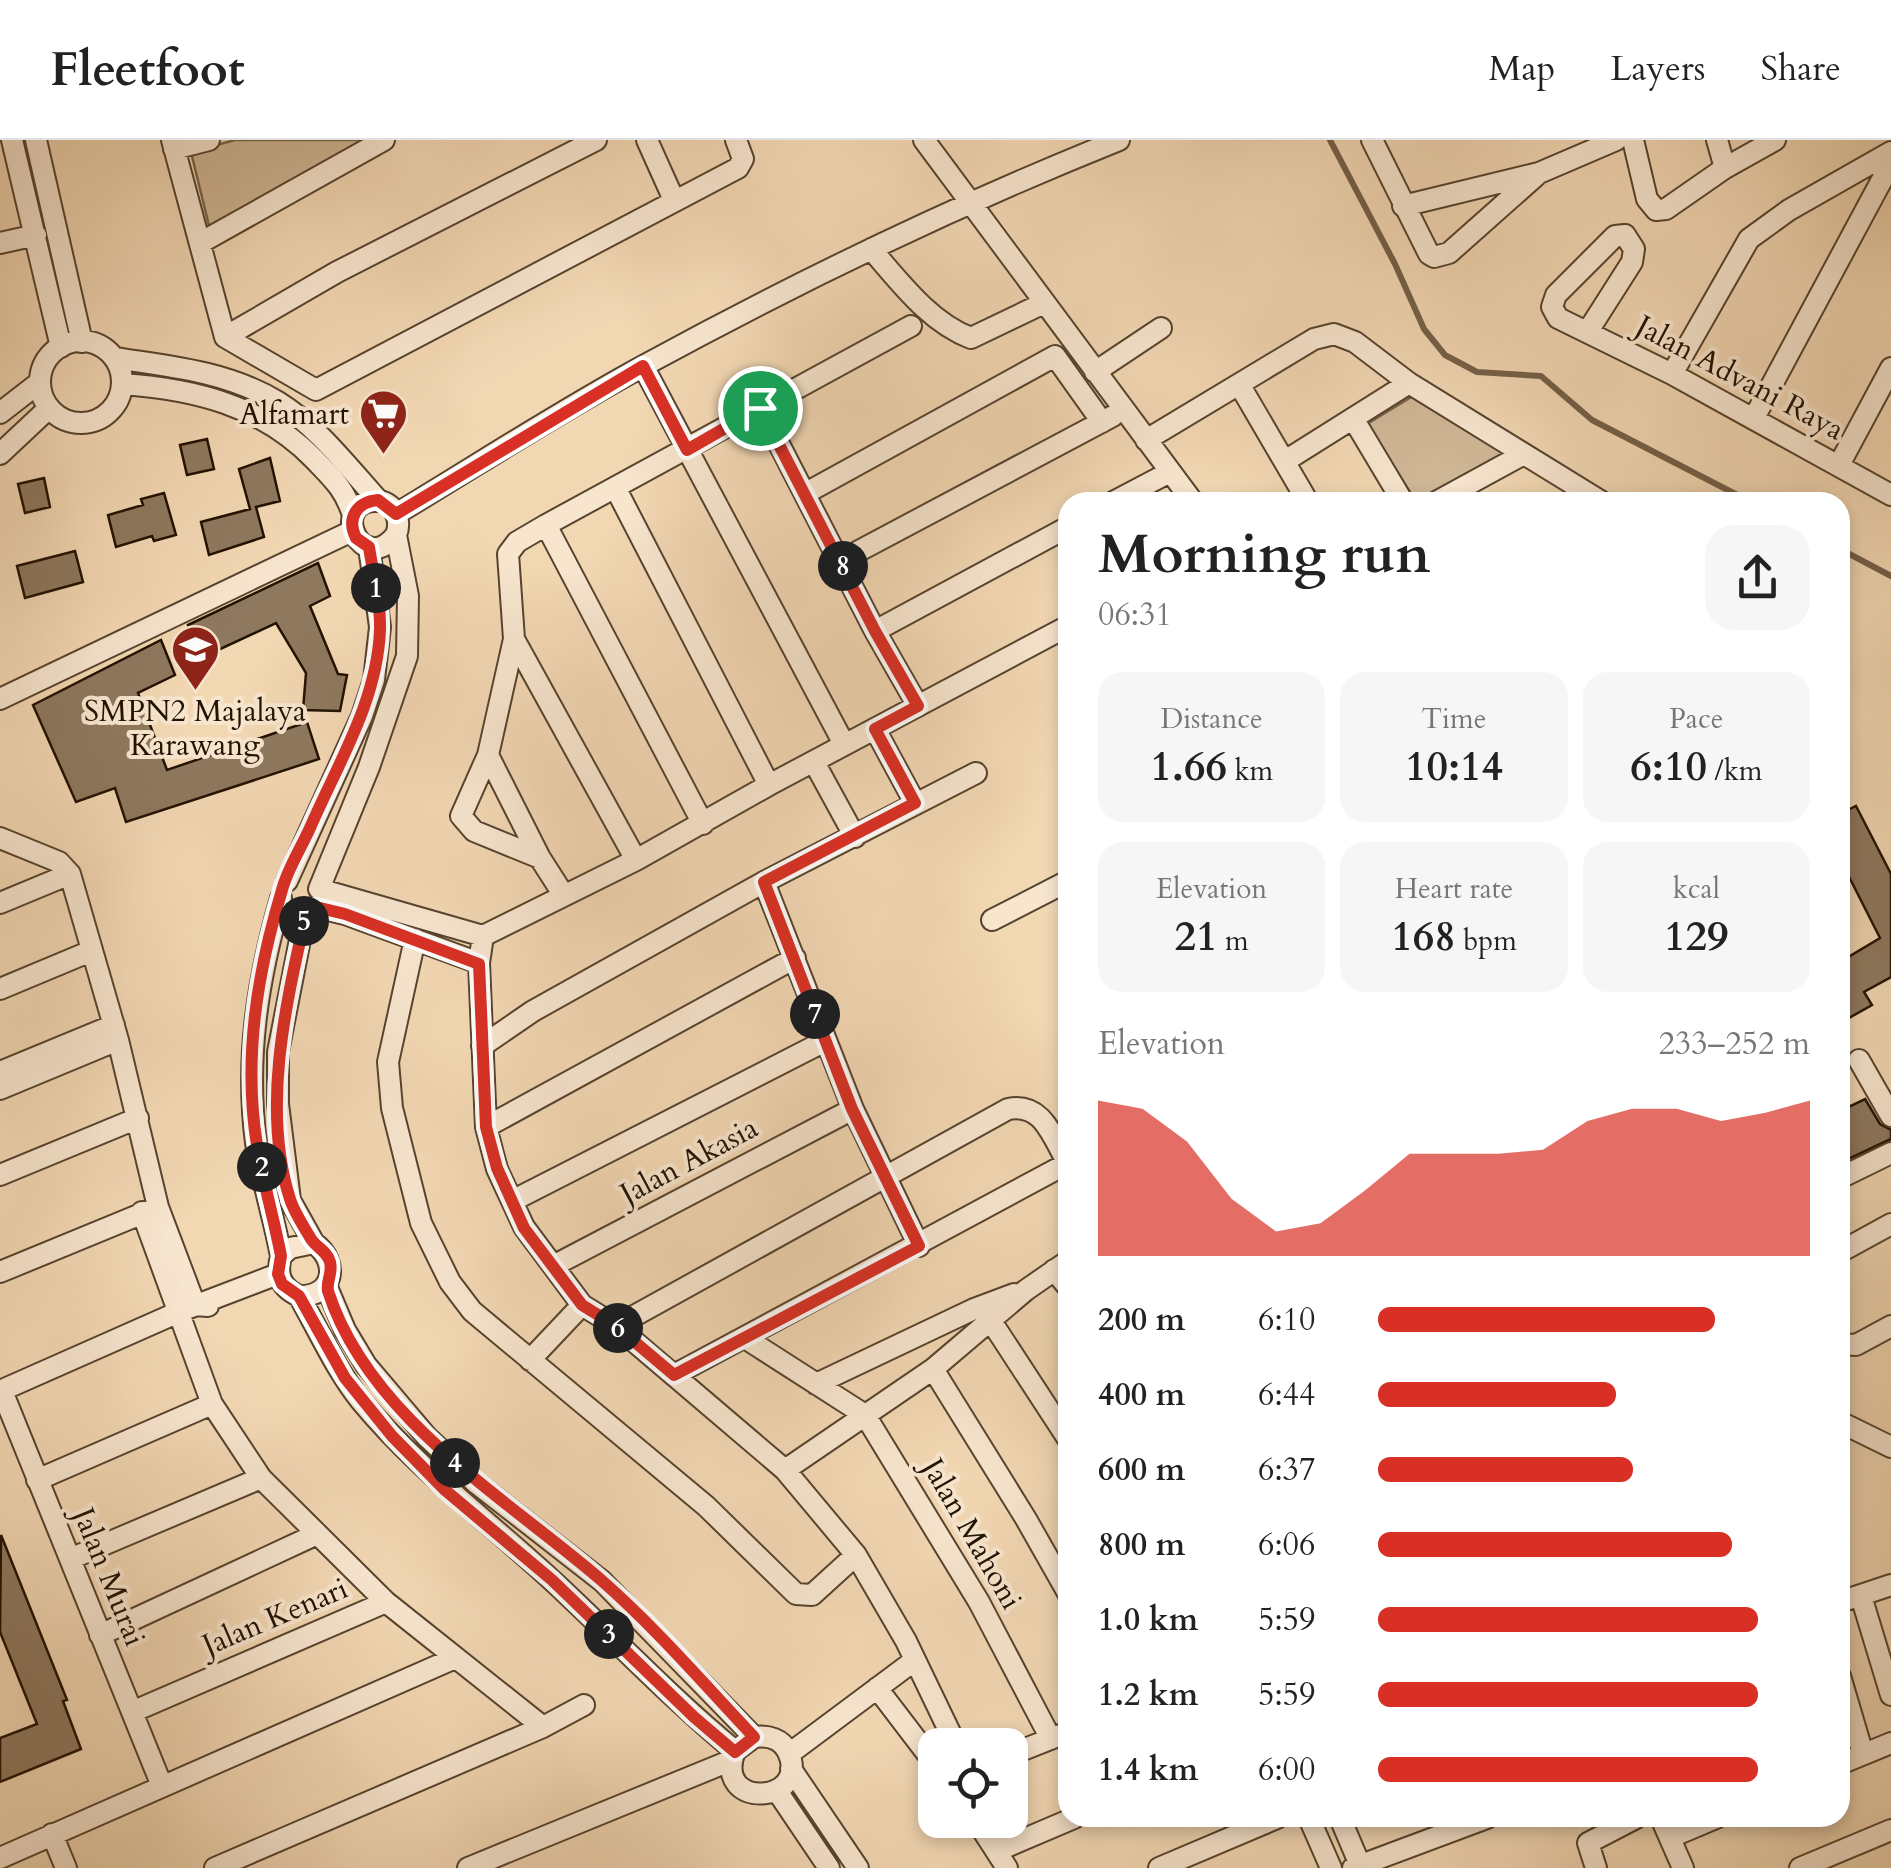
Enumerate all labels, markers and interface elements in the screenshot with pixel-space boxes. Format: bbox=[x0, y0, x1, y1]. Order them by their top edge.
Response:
text: Fleetfoot bbox=[50, 37, 245, 102]
text: Map bbox=[1489, 45, 1555, 93]
text: Layers bbox=[1610, 45, 1705, 93]
text: Share bbox=[1760, 45, 1841, 93]
street label: Jalan Advani Raya bbox=[1625, 304, 1851, 450]
pin bbox=[718, 366, 803, 451]
icon: arrive bbox=[733, 381, 788, 436]
supermarket icon: Alfamart bbox=[358, 388, 410, 456]
place label: Alfamart bbox=[239, 394, 350, 435]
text: Morning run bbox=[1098, 518, 1431, 592]
button: share bbox=[1705, 525, 1810, 630]
pin: 8 bbox=[818, 541, 868, 591]
text: 8 bbox=[836, 547, 850, 585]
pin: 1 bbox=[351, 563, 401, 613]
text: 1 bbox=[369, 569, 383, 607]
text: 06:31 bbox=[1098, 593, 1172, 637]
school or university icon: SMPN2 Majalaya Karawang bbox=[169, 624, 221, 692]
place label: SMPN2 Majalaya Karawang bbox=[84, 691, 306, 766]
text: Distance bbox=[1160, 700, 1263, 738]
text: Time bbox=[1422, 700, 1486, 738]
text: Pace bbox=[1669, 700, 1723, 738]
text: 1.66 bbox=[1150, 738, 1227, 795]
text: 10:14 bbox=[1405, 738, 1503, 795]
text: 6:10 bbox=[1630, 738, 1707, 795]
text: km bbox=[1227, 752, 1273, 790]
text: /km bbox=[1707, 752, 1762, 790]
text: Elevation bbox=[1156, 870, 1267, 908]
text: Heart rate bbox=[1395, 870, 1513, 908]
text: kcal bbox=[1673, 870, 1720, 908]
pin: 5 bbox=[279, 896, 329, 946]
text: 5 bbox=[297, 902, 311, 940]
text: 21 bbox=[1175, 908, 1218, 965]
text: 168 bbox=[1391, 908, 1456, 965]
text: 129 bbox=[1664, 908, 1729, 965]
text: m bbox=[1218, 922, 1249, 960]
text: bpm bbox=[1456, 922, 1517, 960]
pin: 7 bbox=[790, 989, 840, 1039]
text: 7 bbox=[808, 995, 822, 1033]
text: Elevation bbox=[1098, 1022, 1225, 1066]
text: 233–252 m bbox=[1658, 1022, 1810, 1066]
street label: Jalan Akasia bbox=[609, 1108, 765, 1216]
pin: 2 bbox=[237, 1142, 287, 1192]
text: 2 bbox=[255, 1148, 269, 1186]
text: 200 m bbox=[1098, 1298, 1185, 1342]
text: 6:10 bbox=[1258, 1298, 1315, 1342]
pin: 6 bbox=[593, 1303, 643, 1353]
text: 6 bbox=[611, 1309, 625, 1347]
text: 400 m bbox=[1098, 1373, 1185, 1417]
text: 6:44 bbox=[1258, 1373, 1315, 1417]
pin: 4 bbox=[430, 1438, 480, 1488]
text: 4 bbox=[448, 1444, 462, 1482]
street label: Jalan Mahoni bbox=[910, 1447, 1032, 1617]
text: 600 m bbox=[1098, 1448, 1185, 1492]
text: 6:37 bbox=[1258, 1448, 1315, 1492]
street label: Jalan Murai bbox=[61, 1498, 155, 1652]
text: 800 m bbox=[1098, 1523, 1185, 1567]
text: 6:06 bbox=[1258, 1523, 1315, 1567]
street label: Jalan Kenari bbox=[192, 1568, 354, 1668]
text: 1.0 km bbox=[1098, 1598, 1198, 1642]
text: 5:59 bbox=[1258, 1598, 1315, 1642]
pin: 3 bbox=[584, 1609, 634, 1659]
text: 3 bbox=[602, 1615, 616, 1653]
text: 1.2 km bbox=[1098, 1673, 1198, 1717]
text: 5:59 bbox=[1258, 1673, 1315, 1717]
map controls bbox=[918, 1728, 1028, 1838]
button: locate bbox=[918, 1728, 1028, 1838]
text: 1.4 km bbox=[1098, 1748, 1198, 1792]
text: 6:00 bbox=[1258, 1748, 1315, 1792]

